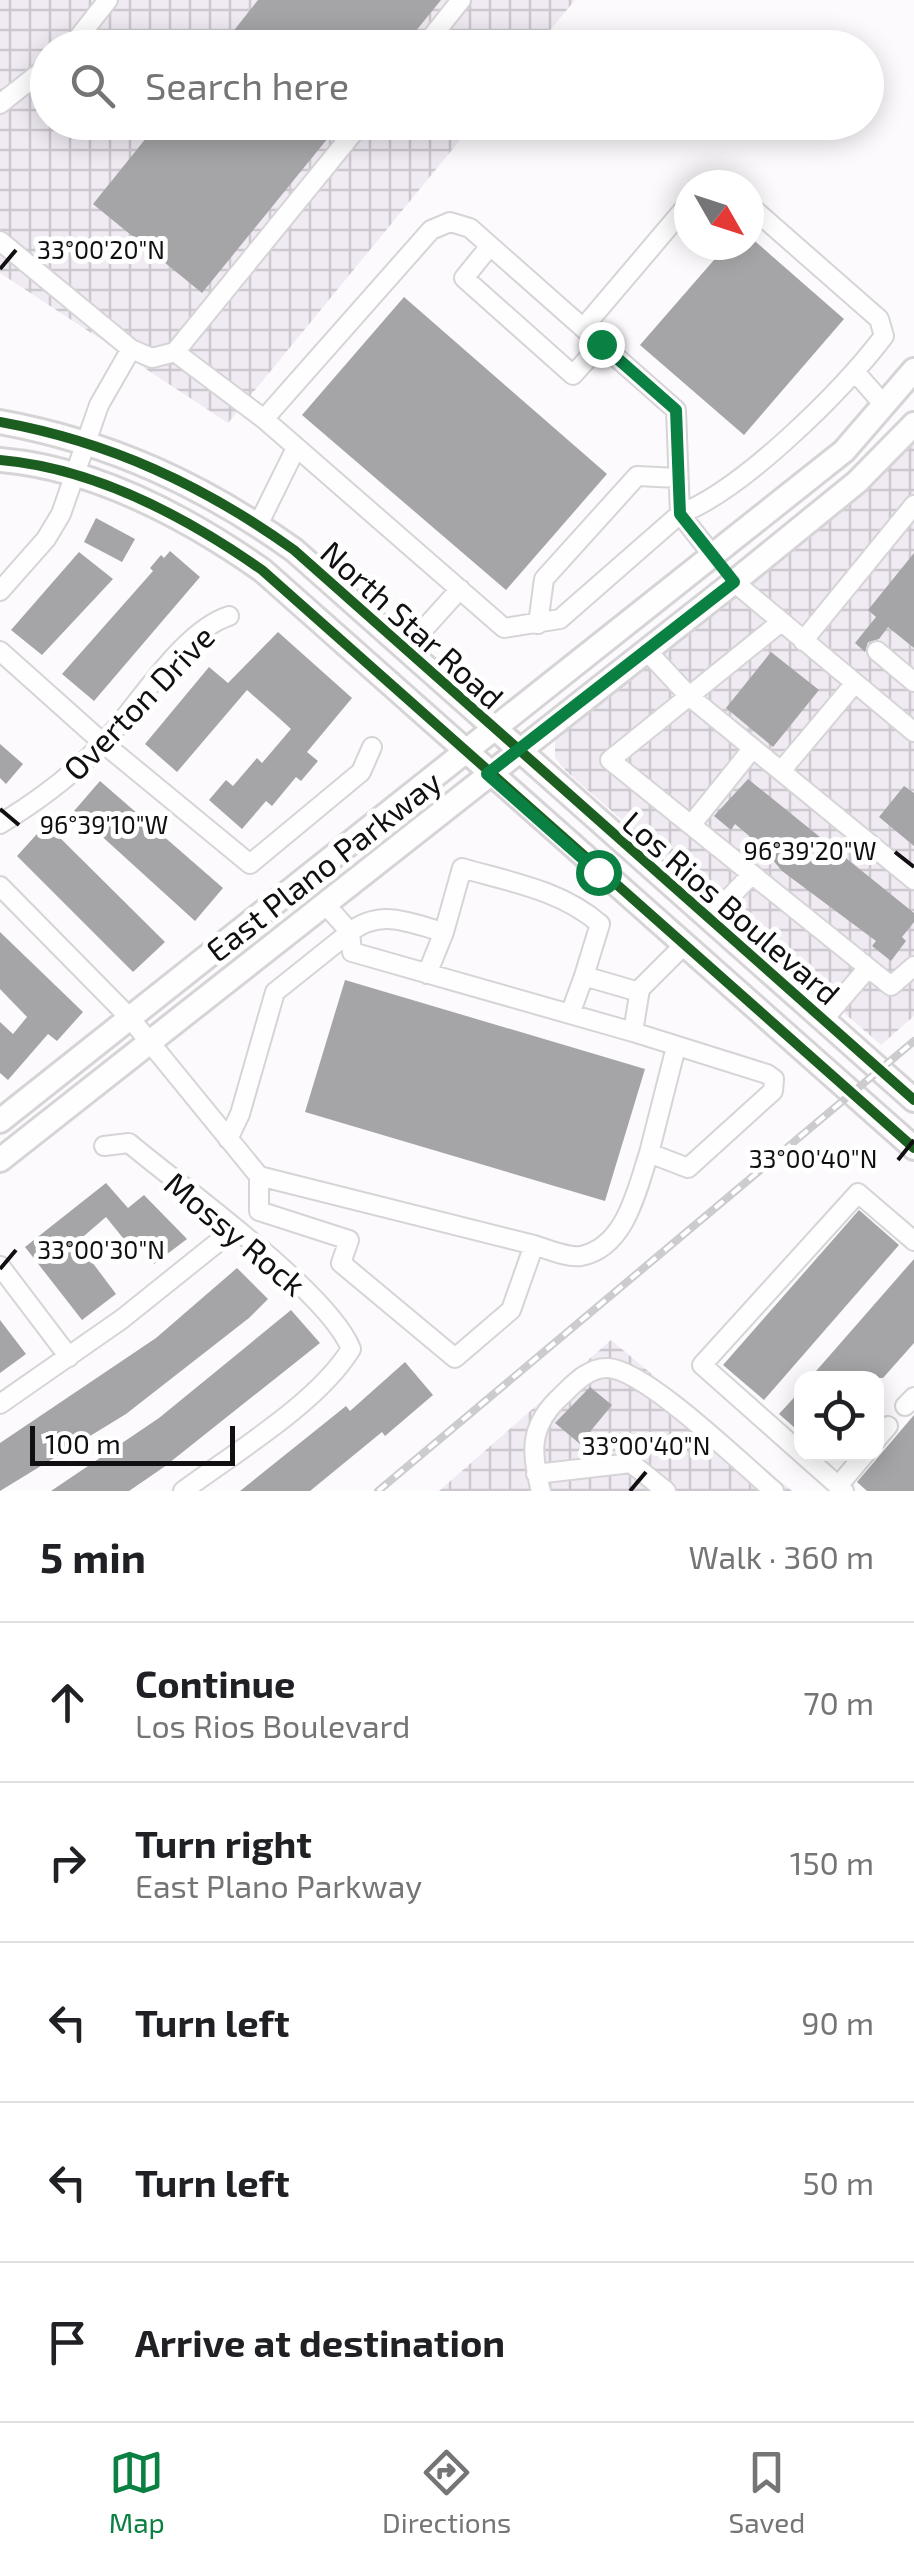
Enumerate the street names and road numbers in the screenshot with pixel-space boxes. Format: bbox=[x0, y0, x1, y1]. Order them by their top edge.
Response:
street label: North Star Road bbox=[314, 532, 512, 716]
street label: Overton Drive bbox=[55, 617, 221, 787]
street label: East Plano Parkway bbox=[198, 762, 448, 968]
street label: Los Rios Boulevard bbox=[616, 802, 848, 1012]
street label: Mossy Rock bbox=[158, 1163, 314, 1303]

